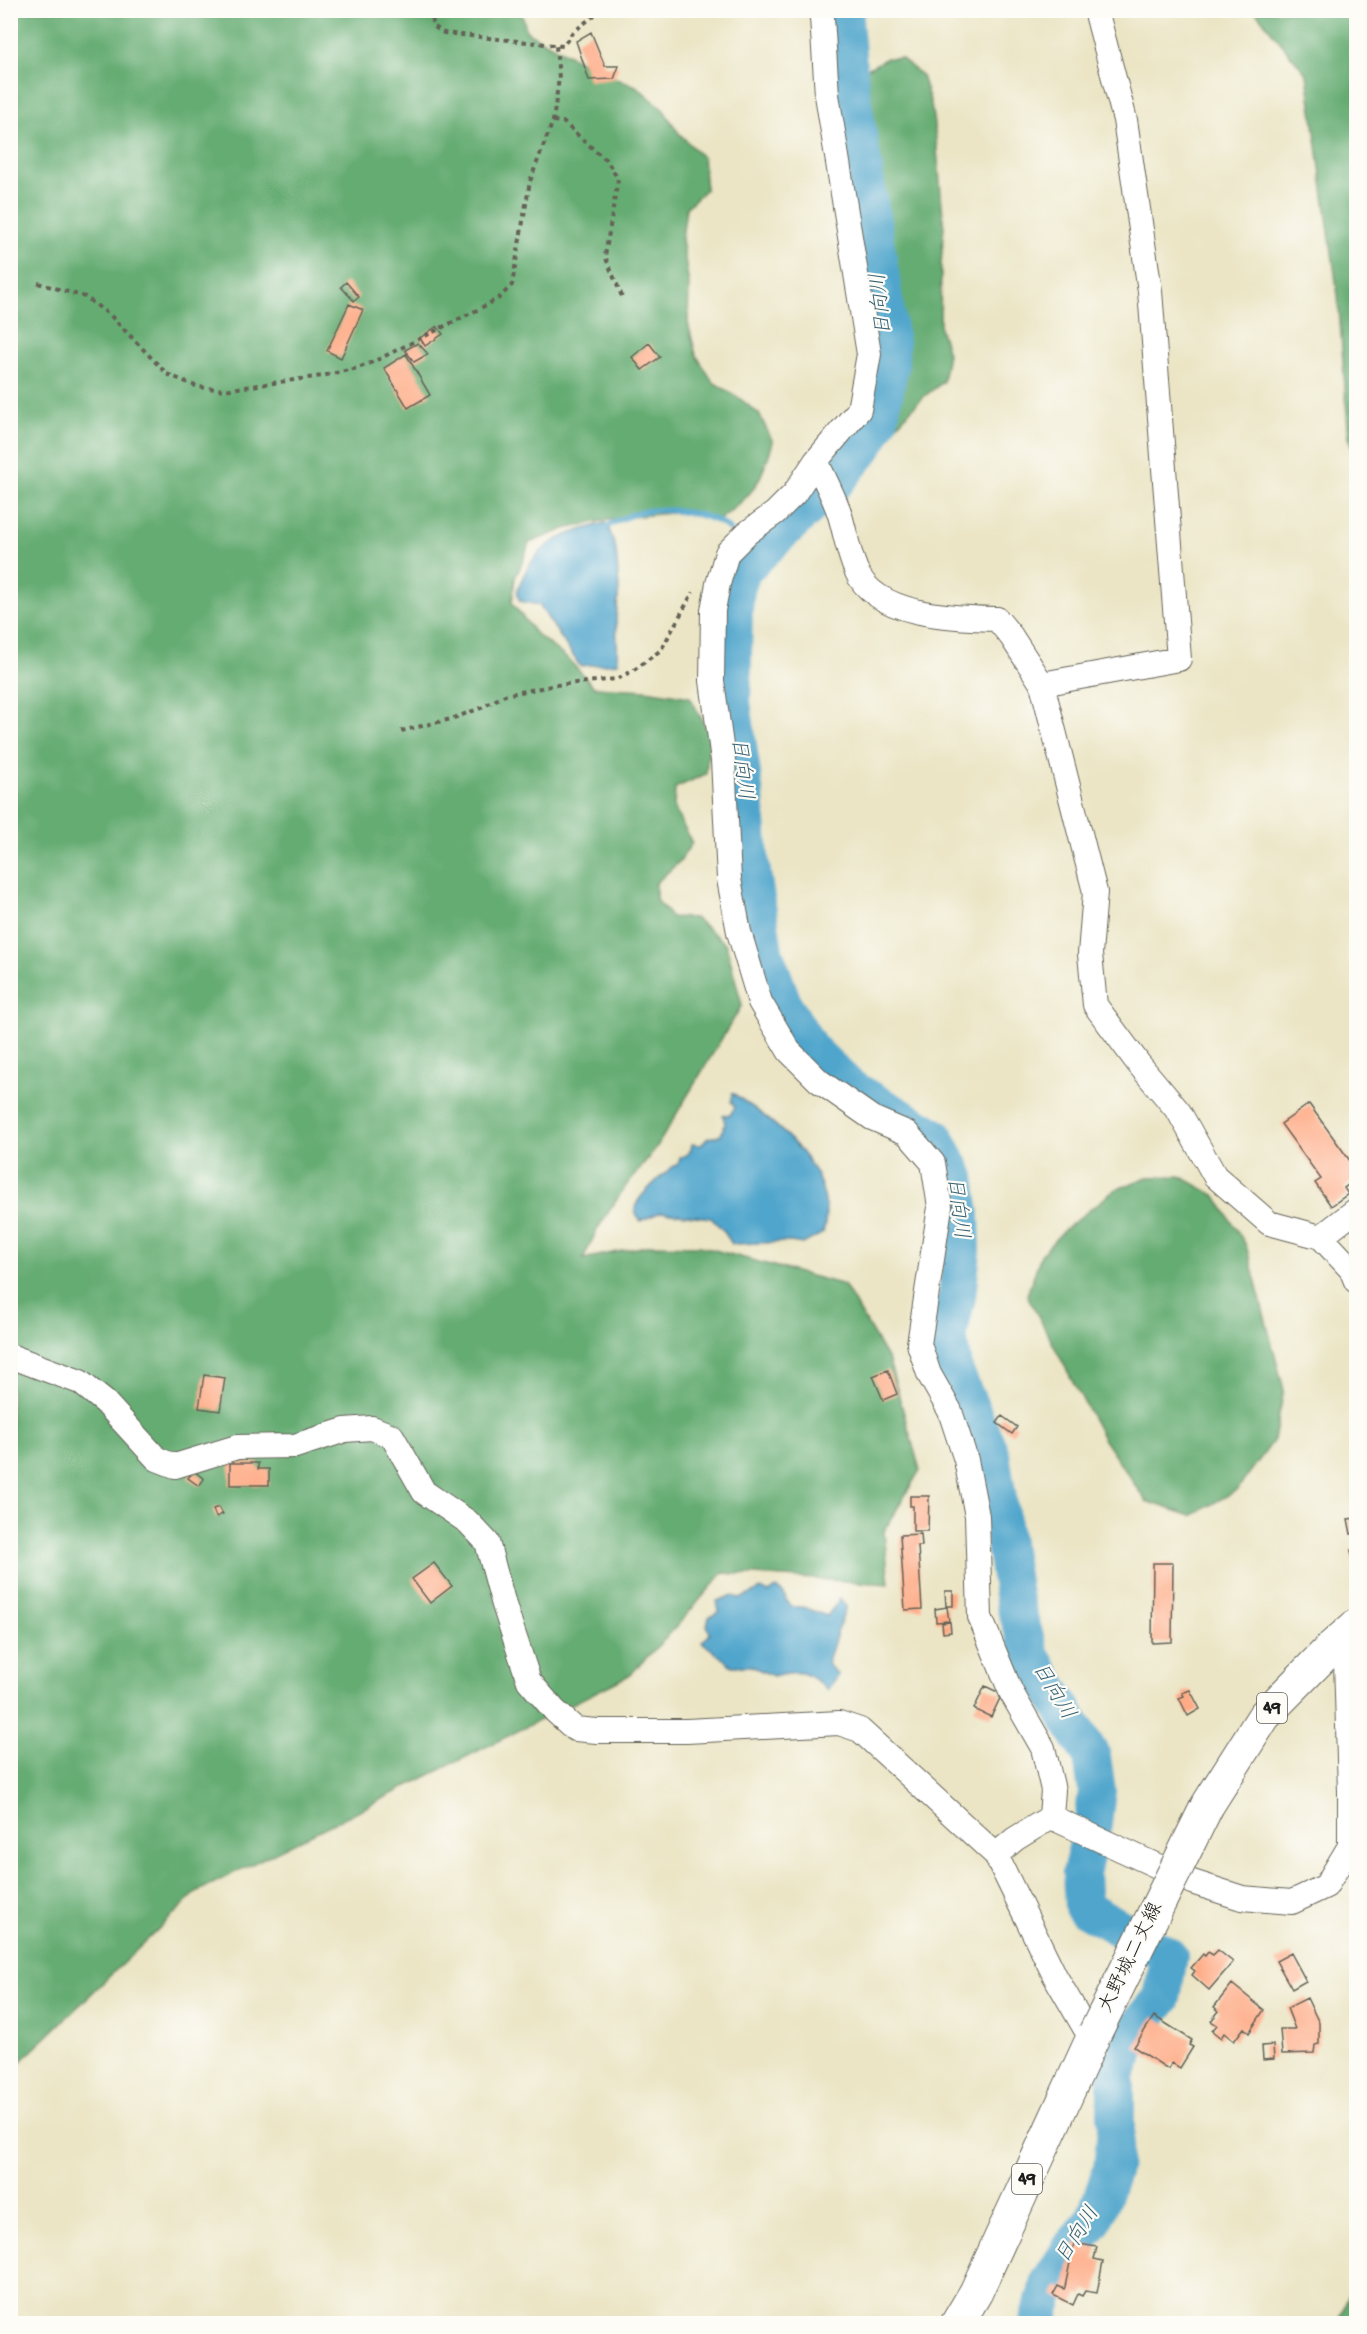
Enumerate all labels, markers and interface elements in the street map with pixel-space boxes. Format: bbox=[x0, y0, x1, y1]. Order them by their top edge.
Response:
water label: 日向川 bbox=[865, 271, 899, 337]
water label: 日向川 bbox=[724, 736, 758, 802]
water label: 日向川 bbox=[940, 1175, 974, 1241]
water label: 日向川 bbox=[1025, 1658, 1081, 1725]
road number: 49 bbox=[1257, 1693, 1287, 1723]
street label: 大野城二丈線 bbox=[1094, 1899, 1169, 2017]
road number: 49 bbox=[1012, 2164, 1042, 2194]
water label: 日向川 bbox=[1050, 2202, 1106, 2269]

